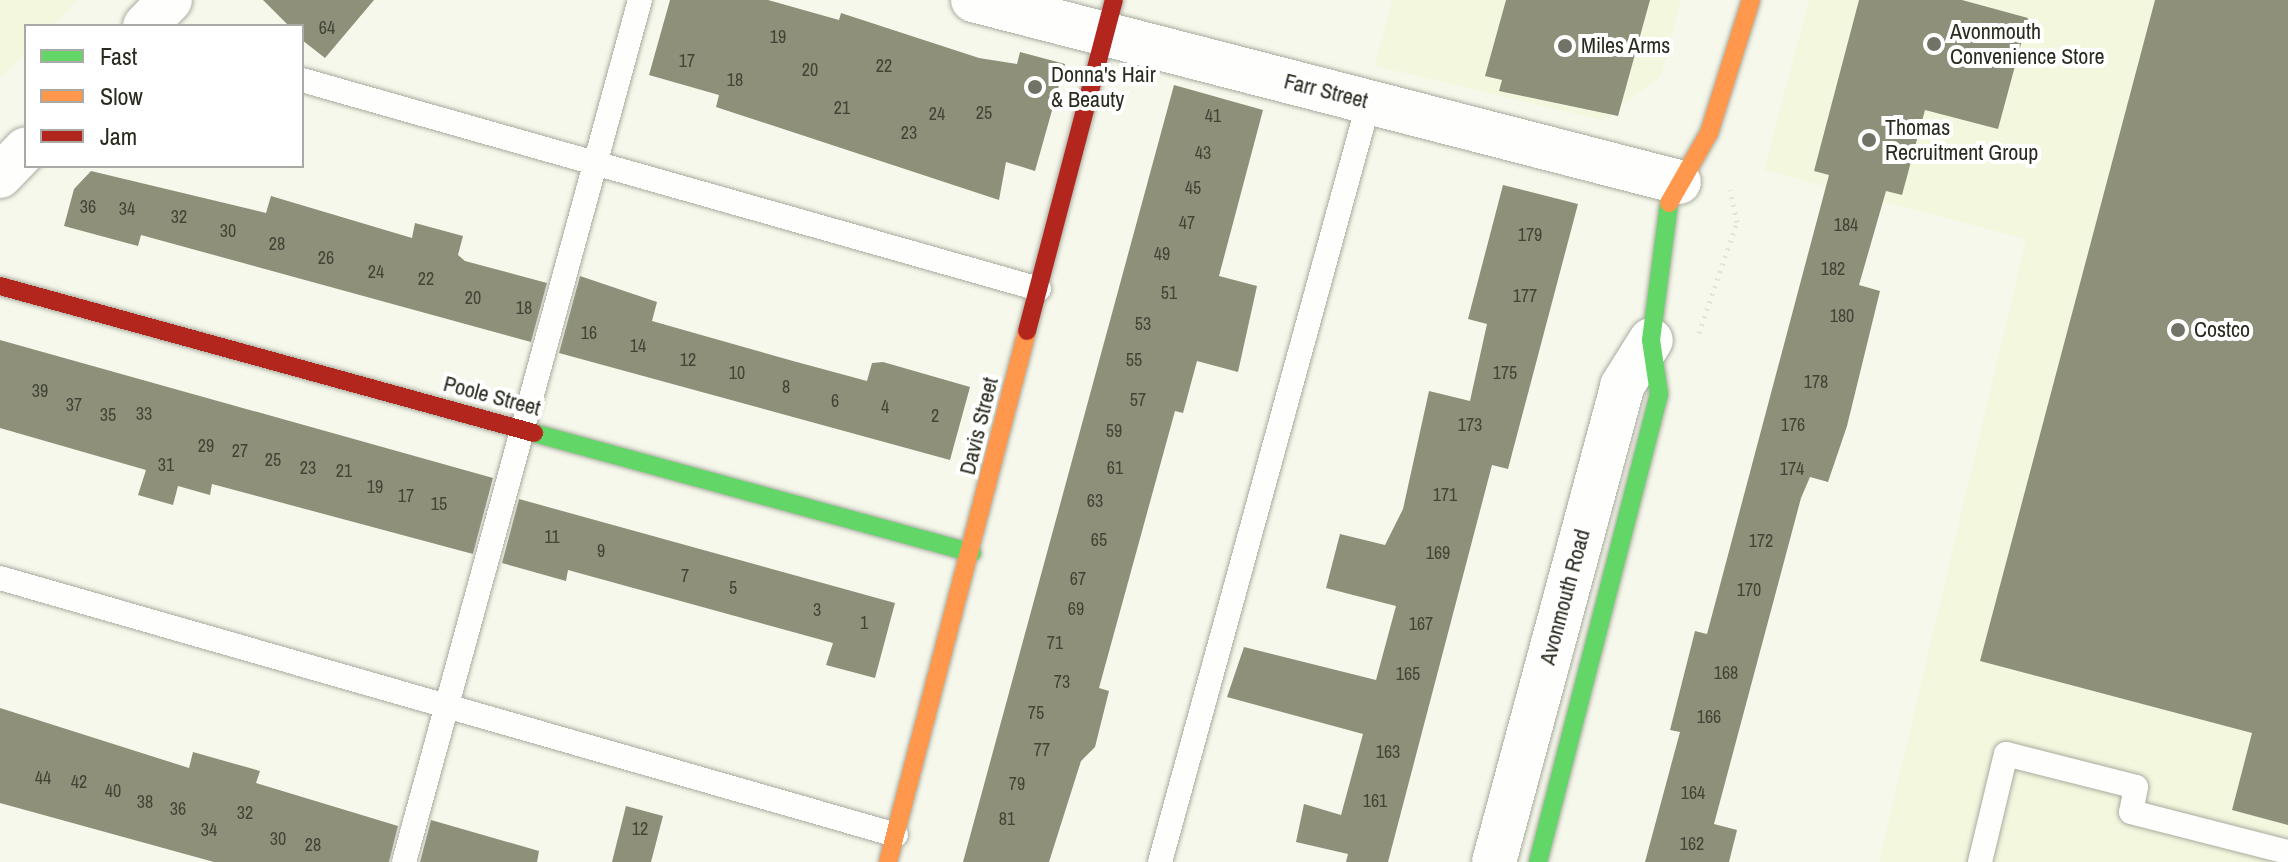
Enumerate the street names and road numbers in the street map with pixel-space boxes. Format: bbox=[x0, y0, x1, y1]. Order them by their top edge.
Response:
street label: Farr Street bbox=[1281, 68, 1371, 114]
street label: Poole Street bbox=[441, 370, 543, 422]
street label: Davis Street bbox=[954, 375, 1004, 477]
street label: Avonmouth Road bbox=[1534, 526, 1596, 668]

